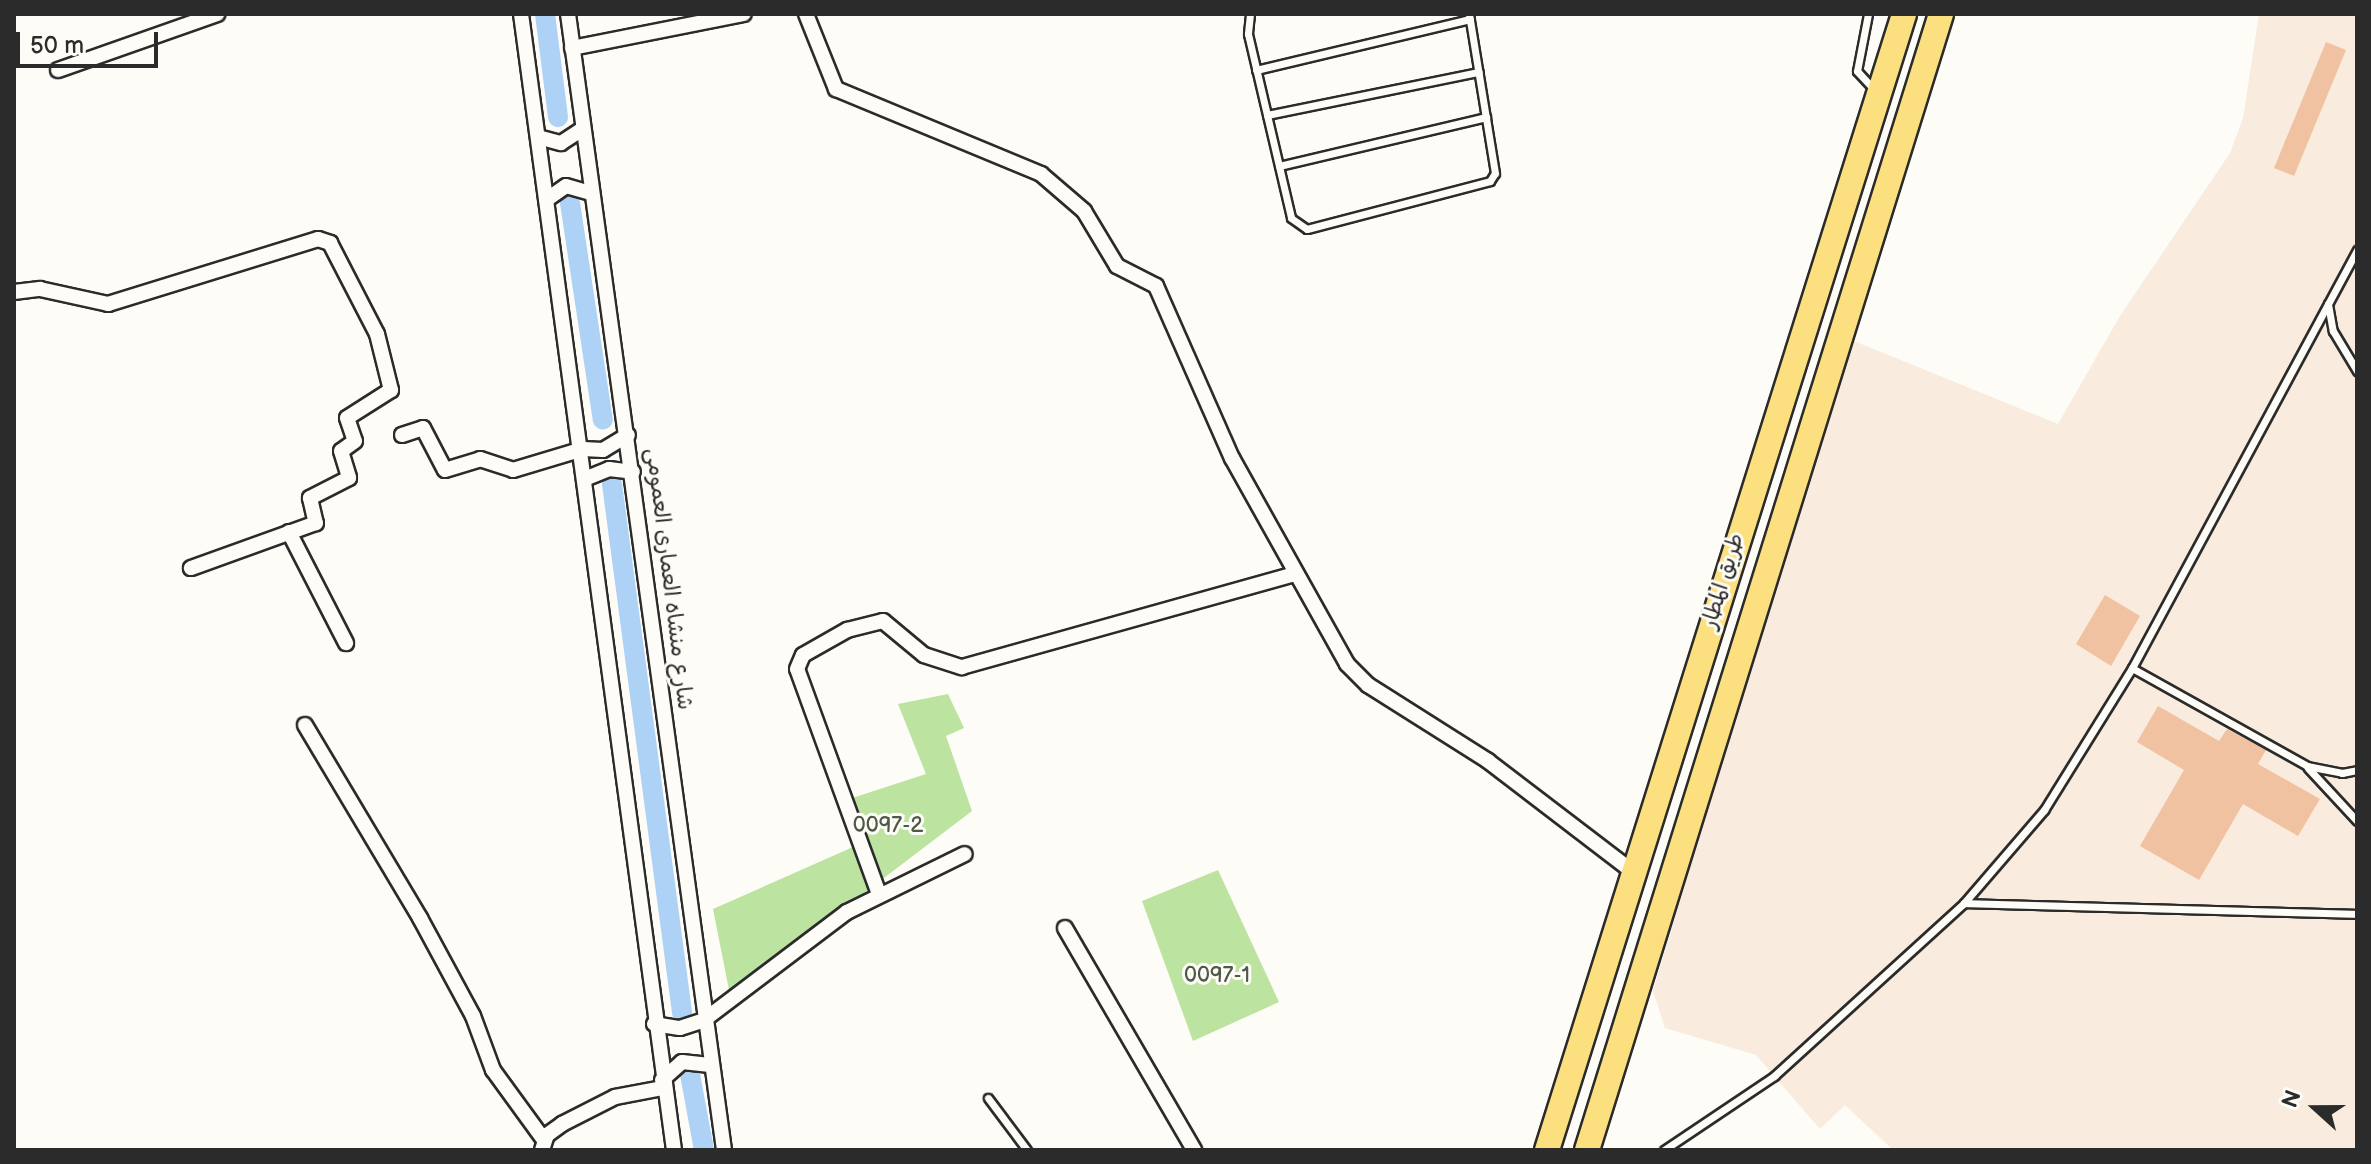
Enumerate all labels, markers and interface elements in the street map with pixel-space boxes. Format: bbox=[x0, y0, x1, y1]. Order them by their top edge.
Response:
scale bar bbox=[20, 16, 162, 66]
text: 50 m bbox=[30, 31, 84, 60]
street label: شارع منشاه العمارى العمومى bbox=[640, 447, 698, 711]
street label: طريق المطار bbox=[1696, 530, 1750, 632]
park label: 0097-2 bbox=[853, 813, 923, 839]
park label: 0097-1 bbox=[1184, 963, 1250, 989]
north arrow bbox=[2275, 1068, 2355, 1148]
text: N bbox=[2277, 1087, 2308, 1112]

